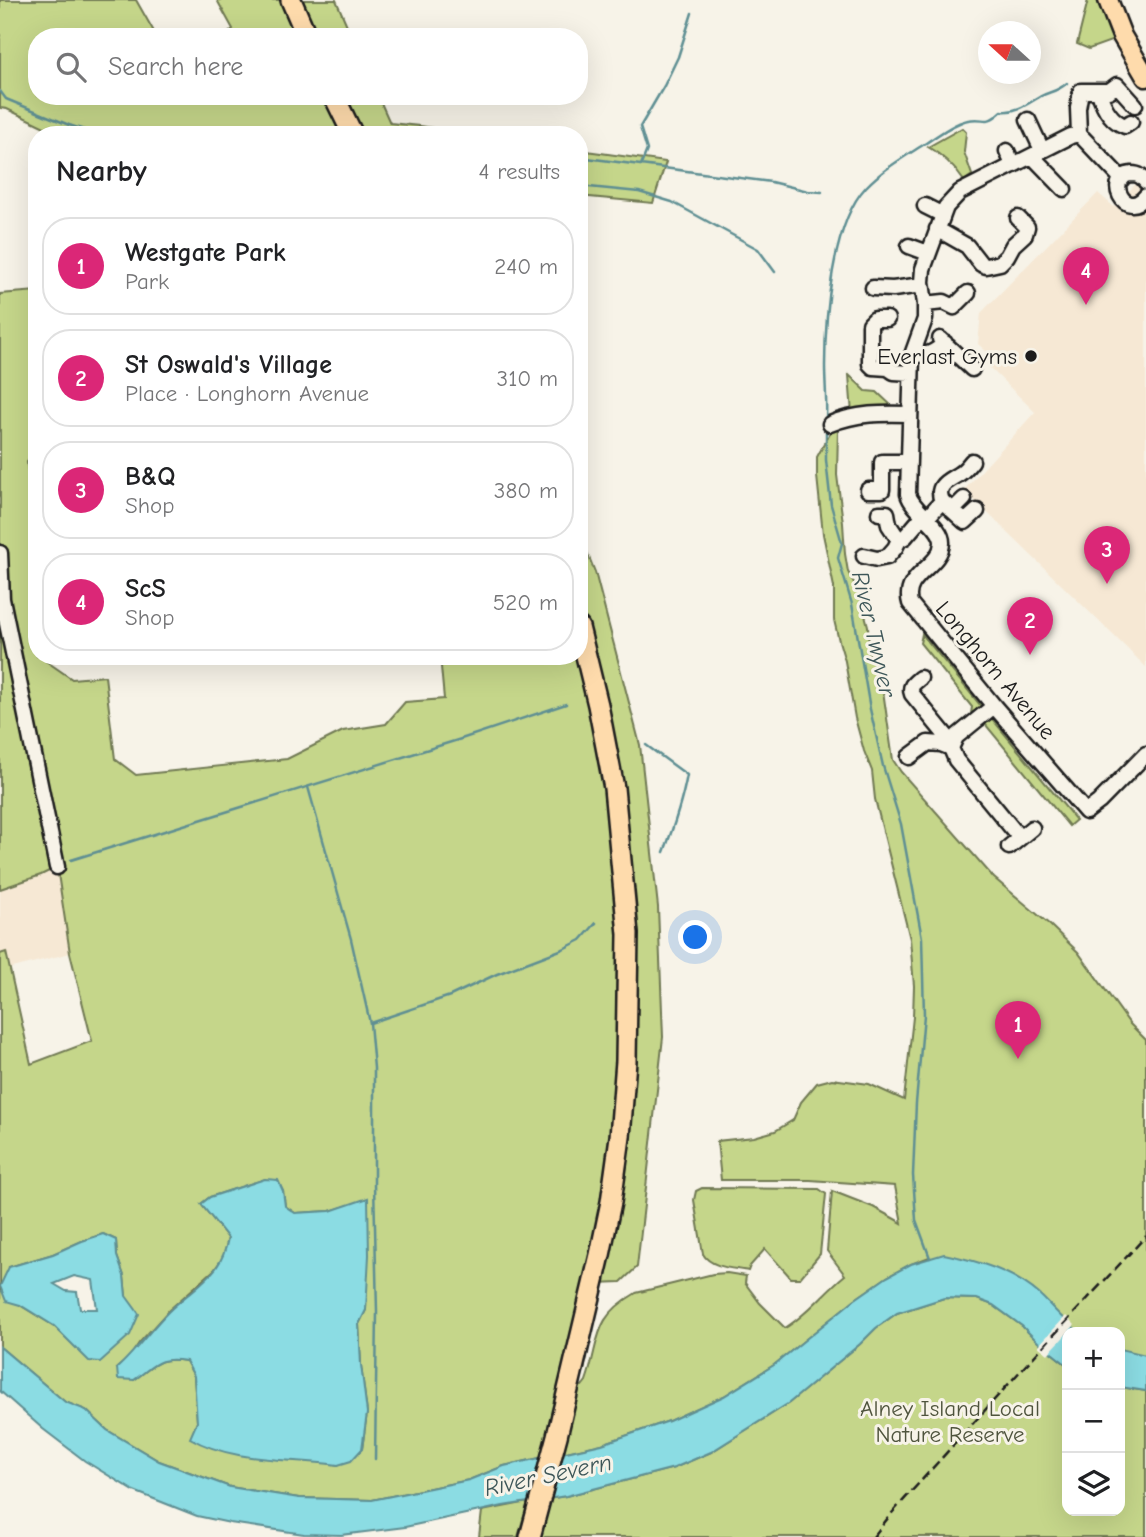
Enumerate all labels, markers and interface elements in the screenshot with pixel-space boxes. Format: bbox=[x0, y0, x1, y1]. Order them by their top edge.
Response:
north arrow bbox=[978, 21, 1041, 84]
search box bbox=[28, 28, 588, 105]
icon: search bbox=[52, 48, 90, 86]
text: Search here bbox=[108, 52, 243, 82]
text: Nearby bbox=[56, 154, 147, 189]
text: 4 results bbox=[478, 158, 560, 185]
text: Westgate Park bbox=[125, 238, 286, 268]
pin: 4 bbox=[1063, 247, 1109, 305]
text: 1 bbox=[76, 253, 86, 280]
text: 240 m bbox=[494, 253, 558, 280]
text: Park bbox=[125, 268, 169, 295]
place label: Everlast Gyms bbox=[877, 343, 1017, 370]
marker: Everlast Gyms bbox=[1023, 348, 1039, 364]
text: St Oswald's Village bbox=[125, 350, 332, 380]
text: 2 bbox=[75, 365, 87, 392]
text: 310 m bbox=[497, 365, 558, 392]
text: Place · Longhorn Avenue bbox=[125, 380, 369, 407]
text: B&Q bbox=[125, 462, 175, 492]
text: 3 bbox=[75, 477, 87, 504]
text: 380 m bbox=[494, 477, 558, 504]
text: Shop bbox=[125, 492, 174, 519]
pin: 3 bbox=[1084, 526, 1130, 584]
water label: River Twyver bbox=[846, 568, 902, 701]
text: ScS bbox=[125, 574, 166, 604]
text: 4 bbox=[76, 589, 86, 616]
text: 520 m bbox=[493, 589, 558, 616]
street label: Longhorn Avenue bbox=[930, 596, 1061, 745]
pin: 2 bbox=[1007, 597, 1053, 655]
text: Shop bbox=[125, 604, 174, 631]
your location bbox=[678, 920, 712, 954]
pin: 1 bbox=[995, 1001, 1041, 1059]
map controls bbox=[1062, 1327, 1125, 1516]
button: + bbox=[1062, 1327, 1125, 1390]
button: − bbox=[1062, 1390, 1125, 1453]
park label: Alney Island Local Nature Reserve bbox=[860, 1395, 1040, 1448]
water label: River Severn bbox=[482, 1448, 614, 1502]
button: layers bbox=[1062, 1453, 1125, 1516]

